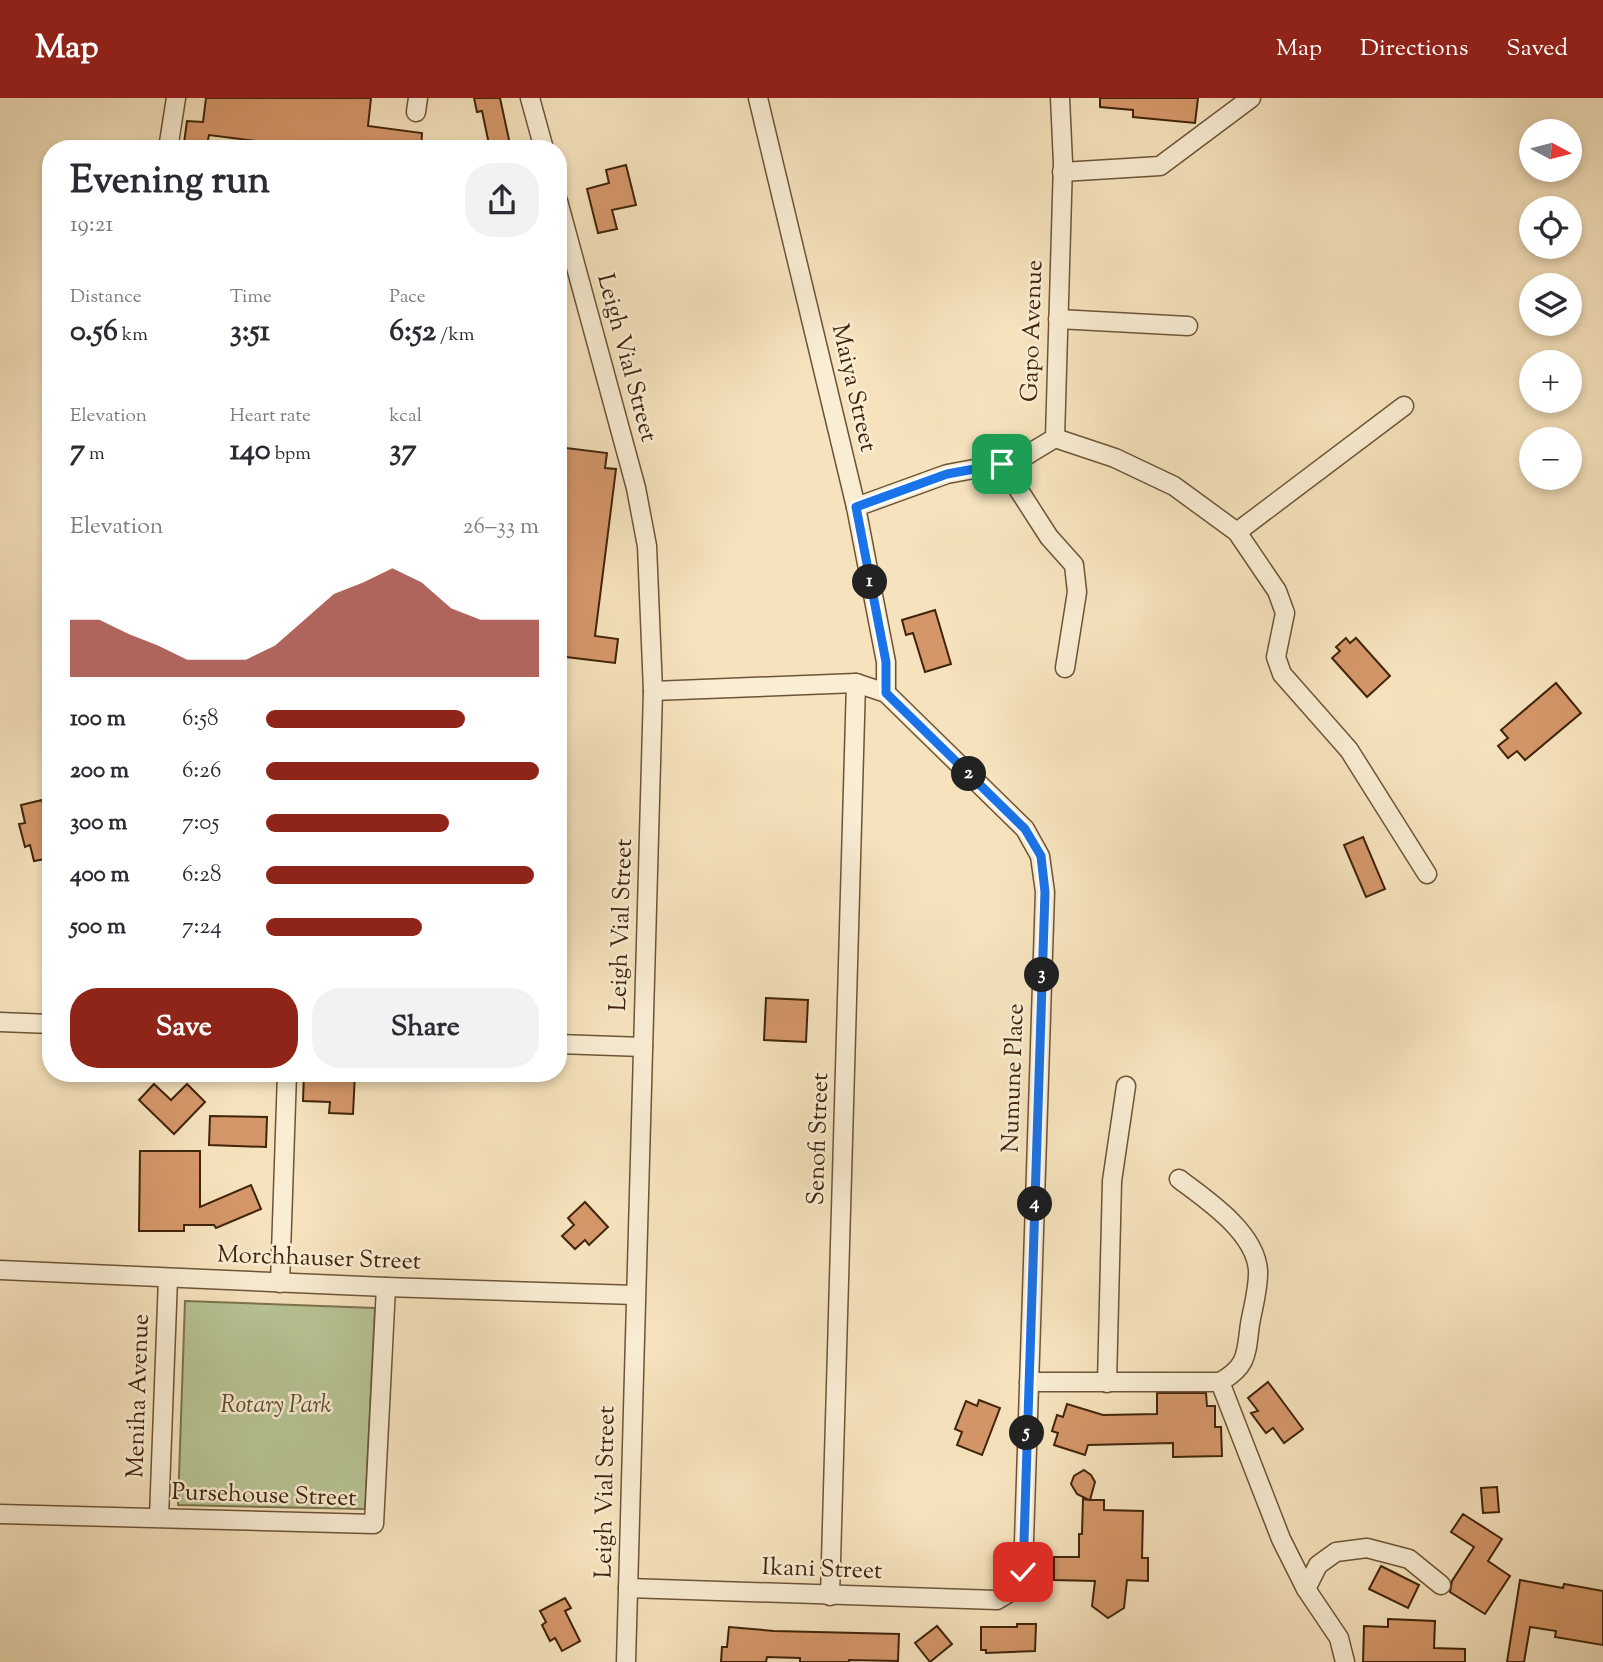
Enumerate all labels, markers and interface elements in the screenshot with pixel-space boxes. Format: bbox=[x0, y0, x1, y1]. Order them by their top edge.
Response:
text: Map bbox=[35, 25, 99, 73]
text: Map bbox=[1276, 32, 1322, 66]
text: Directions bbox=[1360, 32, 1468, 66]
text: Saved bbox=[1506, 32, 1568, 66]
north arrow bbox=[1519, 119, 1582, 182]
map controls bbox=[1519, 119, 1582, 490]
text: Evening run bbox=[70, 156, 270, 210]
button: share bbox=[465, 163, 539, 237]
button: locate bbox=[1519, 196, 1582, 259]
text: 19:21 bbox=[70, 209, 113, 242]
street label: Gapo Avenue bbox=[1014, 259, 1052, 403]
street label: Leigh Vial Street bbox=[587, 270, 665, 446]
button: layers bbox=[1519, 273, 1582, 336]
text: Distance bbox=[70, 284, 142, 311]
text: Time bbox=[230, 284, 272, 311]
text: Pace bbox=[389, 284, 426, 311]
text: 0.56 bbox=[70, 311, 118, 354]
text: 3:51 bbox=[230, 311, 270, 354]
text: 6:52 bbox=[389, 311, 436, 354]
street label: Maiya Street bbox=[822, 321, 884, 455]
text: km bbox=[118, 322, 148, 349]
text: /km bbox=[436, 322, 474, 349]
button: + bbox=[1519, 350, 1582, 413]
text: Elevation bbox=[70, 403, 147, 430]
text: Heart rate bbox=[230, 403, 311, 430]
text: kcal bbox=[389, 403, 422, 430]
button: − bbox=[1519, 427, 1582, 490]
text: 7 bbox=[70, 430, 85, 473]
text: 140 bbox=[230, 430, 271, 473]
text: 37 bbox=[389, 430, 416, 473]
pin bbox=[972, 434, 1032, 494]
text: m bbox=[85, 441, 105, 468]
text: bpm bbox=[271, 441, 311, 468]
icon: arrive bbox=[983, 445, 1021, 483]
text: Elevation bbox=[70, 511, 163, 544]
text: 26–33 m bbox=[463, 511, 539, 544]
pin: 1 bbox=[852, 564, 888, 600]
text: 1 bbox=[866, 568, 873, 595]
text: 100 m bbox=[70, 703, 126, 736]
text: 6:58 bbox=[182, 703, 219, 736]
text: 200 m bbox=[70, 755, 129, 788]
text: 6:26 bbox=[182, 755, 221, 788]
pin: 2 bbox=[951, 756, 986, 792]
text: 2 bbox=[964, 760, 973, 787]
text: 300 m bbox=[70, 807, 127, 840]
text: 7:05 bbox=[182, 807, 219, 840]
street label: Leigh Vial Street bbox=[602, 838, 642, 1012]
text: 400 m bbox=[70, 859, 130, 892]
text: 6:28 bbox=[182, 859, 221, 892]
text: 500 m bbox=[70, 911, 126, 944]
text: 7:24 bbox=[182, 911, 222, 944]
pin: 3 bbox=[1024, 958, 1060, 992]
text: 3 bbox=[1038, 961, 1045, 988]
button: Save bbox=[70, 988, 298, 1068]
button: Share bbox=[312, 988, 539, 1068]
street label: Numune Place bbox=[994, 1003, 1034, 1153]
street label: Senofi Street bbox=[800, 1072, 838, 1206]
pin: 4 bbox=[1018, 1186, 1052, 1222]
text: 4 bbox=[1030, 1190, 1039, 1217]
street label: Morchhauser Street bbox=[216, 1238, 422, 1280]
street label: Meniha Avenue bbox=[119, 1313, 159, 1479]
park label: Rotary Park bbox=[221, 1389, 332, 1423]
street label: Leigh Vial Street bbox=[587, 1405, 625, 1579]
pin: 5 bbox=[1010, 1416, 1044, 1450]
text: 5 bbox=[1023, 1419, 1030, 1446]
street label: Pursehouse Street bbox=[171, 1476, 357, 1516]
pin bbox=[993, 1542, 1053, 1602]
street label: Ikani Street bbox=[761, 1551, 883, 1589]
icon: check bbox=[1004, 1553, 1042, 1591]

